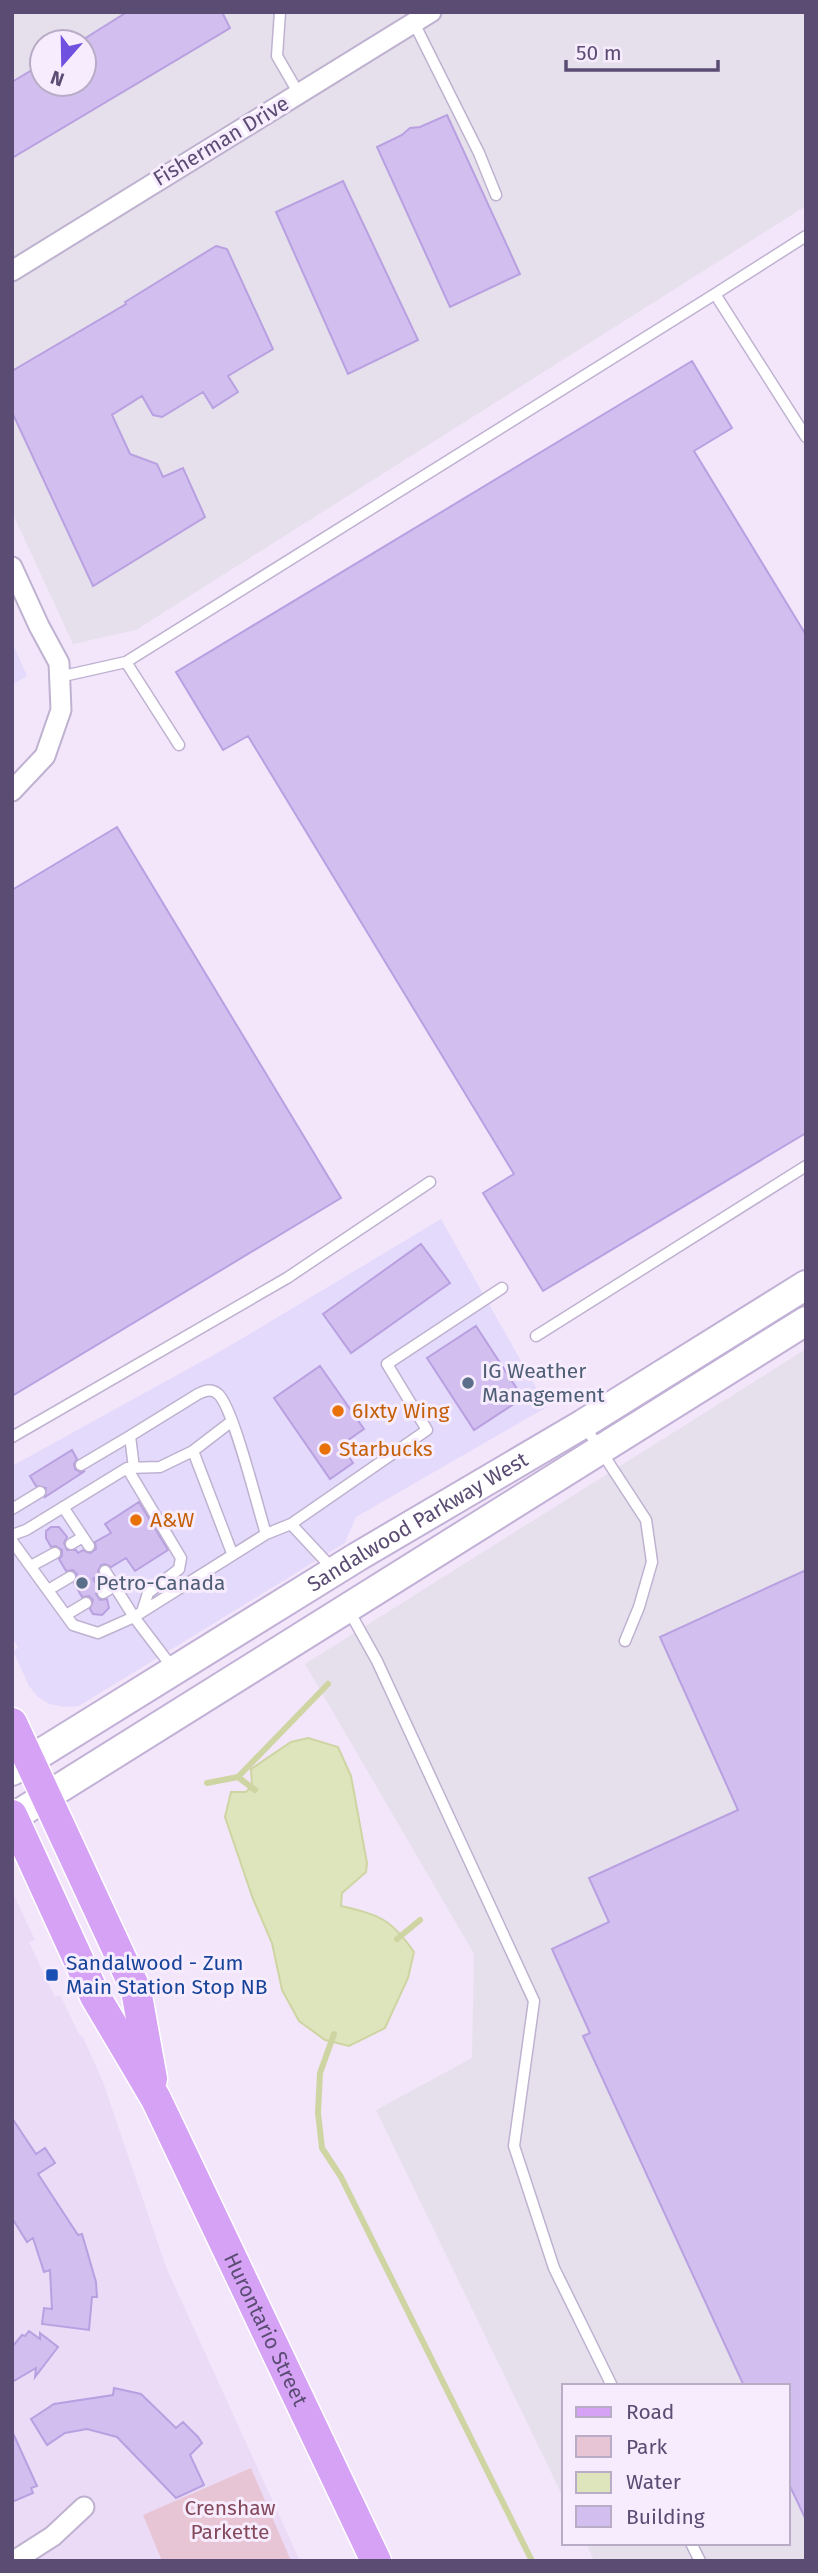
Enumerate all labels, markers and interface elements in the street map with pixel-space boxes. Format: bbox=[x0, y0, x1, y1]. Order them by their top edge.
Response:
north arrow bbox=[28, 28, 98, 98]
scale bar bbox=[566, 28, 718, 72]
text: 50 m bbox=[576, 40, 622, 66]
text: N bbox=[47, 66, 67, 91]
street label: Fisherman Drive bbox=[148, 90, 294, 192]
place label: IG Weather Management bbox=[482, 1358, 605, 1408]
marker: IG Weather Management bbox=[460, 1375, 476, 1391]
place label: 6Ixty Wing bbox=[352, 1398, 450, 1424]
marker: 6Ixty Wing bbox=[330, 1403, 346, 1419]
place label: Starbucks bbox=[339, 1436, 433, 1462]
marker: Starbucks bbox=[317, 1441, 333, 1457]
street label: Sandalwood Parkway West bbox=[303, 1446, 533, 1598]
place label: A&W bbox=[150, 1507, 194, 1533]
marker: A&W bbox=[128, 1512, 144, 1528]
place label: Petro-Canada bbox=[96, 1570, 226, 1596]
marker: Petro-Canada bbox=[74, 1575, 90, 1591]
place label: Sandalwood - Zum Main Station Stop NB bbox=[66, 1950, 268, 2000]
marker: Sandalwood - Zum Main Station Stop NB bbox=[44, 1967, 60, 1983]
street label: Hurontario Street bbox=[218, 2249, 313, 2410]
legend bbox=[562, 2384, 790, 2545]
text: Road bbox=[626, 2399, 674, 2425]
text: Park bbox=[626, 2434, 668, 2460]
text: Water bbox=[626, 2469, 681, 2495]
park label: Crenshaw Parkette bbox=[184, 2495, 276, 2545]
text: Building bbox=[626, 2504, 705, 2530]

